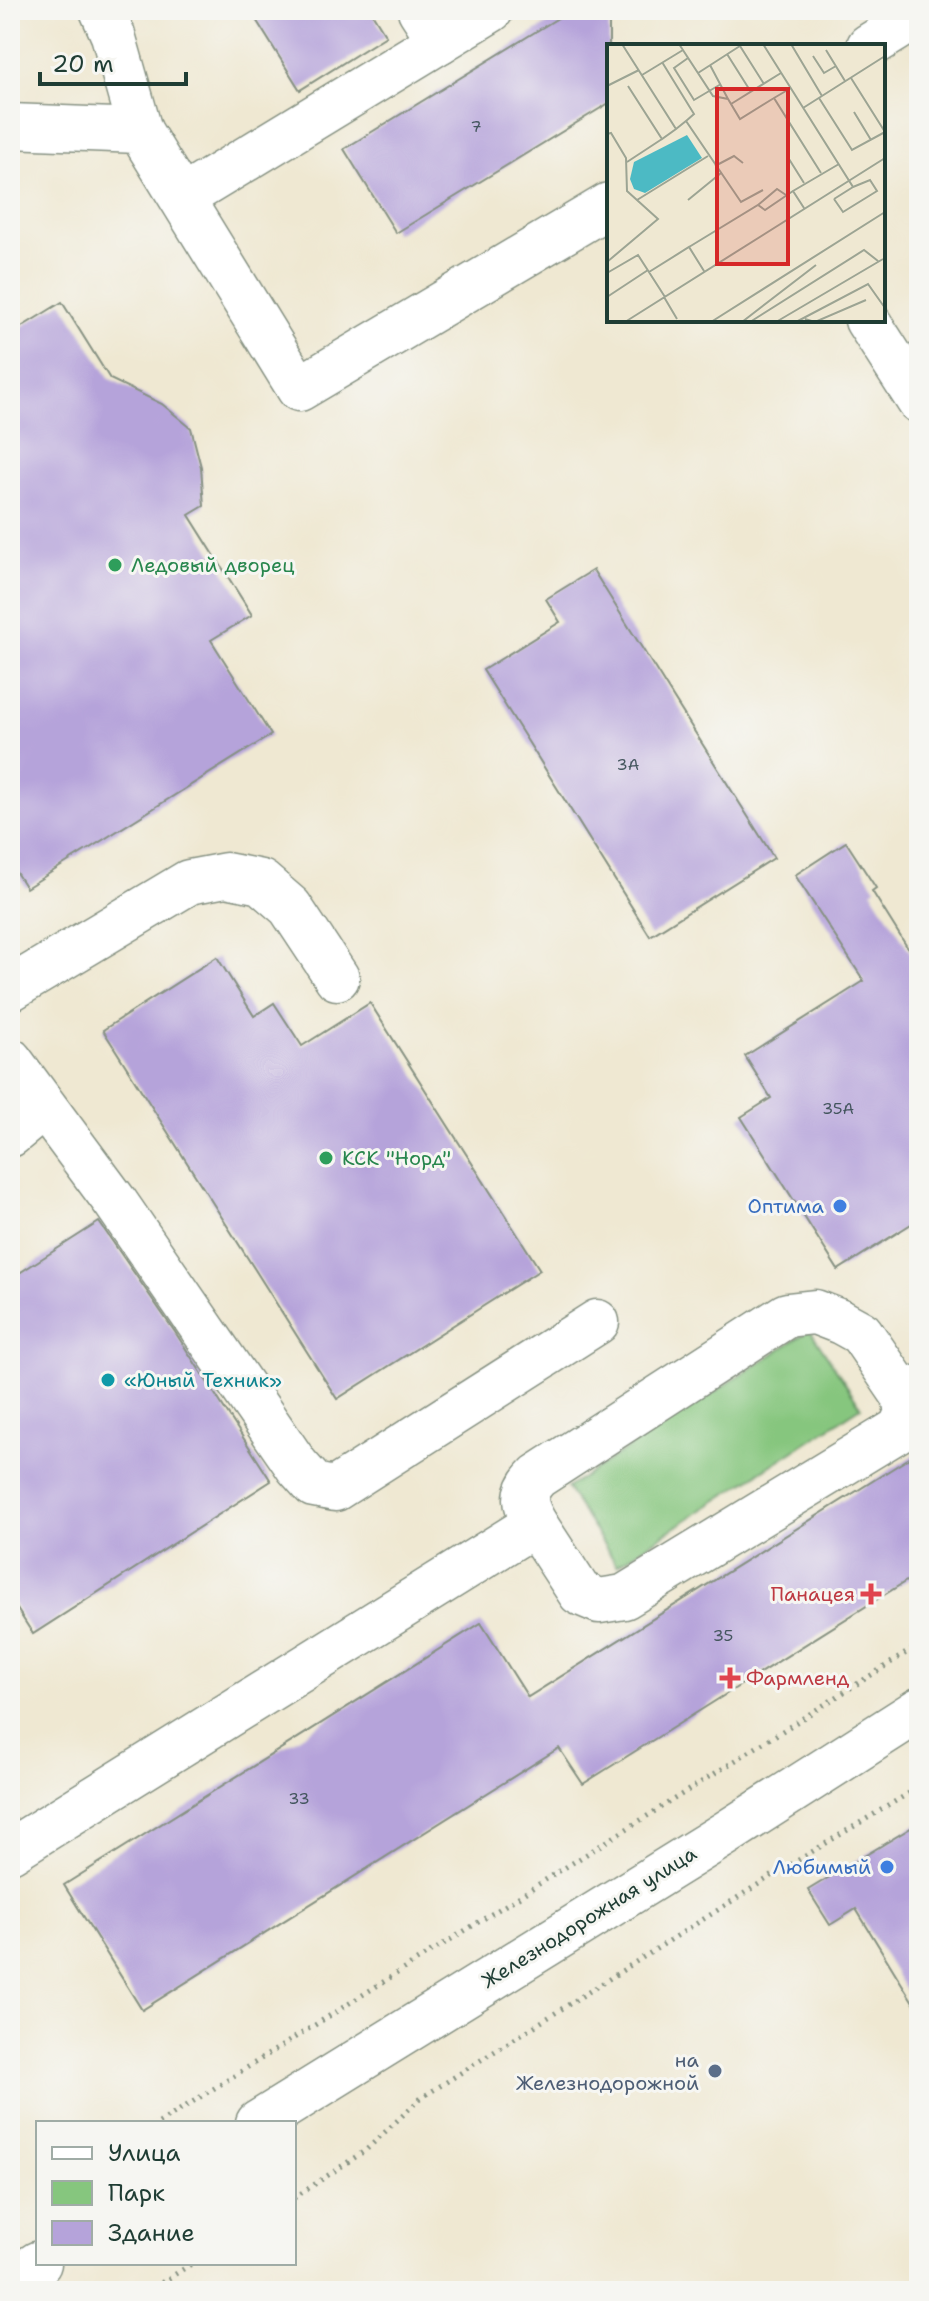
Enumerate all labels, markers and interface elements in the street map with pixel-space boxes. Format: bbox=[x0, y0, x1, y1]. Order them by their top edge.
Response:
scale bar bbox=[40, 36, 186, 86]
inset map bbox=[607, 44, 885, 322]
text: 20 m bbox=[52, 48, 114, 80]
house number: 7 bbox=[470, 116, 482, 137]
place label: Ледовый дворец bbox=[131, 552, 295, 578]
marker: Ледовый дворец bbox=[106, 556, 124, 574]
house number: 3А bbox=[617, 754, 639, 775]
house number: 35А bbox=[822, 1098, 854, 1119]
place label: КСК "Норд" bbox=[342, 1145, 451, 1171]
marker: КСК "Норд" bbox=[317, 1149, 335, 1167]
place label: Оптима bbox=[748, 1193, 825, 1219]
marker: Оптима bbox=[831, 1197, 849, 1215]
place label: «Юный Техник» bbox=[124, 1367, 282, 1393]
marker: «Юный Техник» bbox=[99, 1371, 117, 1389]
place label: Панацея bbox=[771, 1581, 855, 1607]
marker: Панацея bbox=[862, 1585, 880, 1603]
house number: 35 bbox=[713, 1625, 733, 1646]
place label: Фармленд bbox=[746, 1665, 850, 1691]
marker: Фармленд bbox=[721, 1669, 739, 1687]
house number: 33 bbox=[288, 1788, 310, 1809]
street label: Железнодорожная улица bbox=[477, 1840, 702, 1994]
place label: Любимый bbox=[773, 1854, 871, 1880]
marker: Любимый bbox=[878, 1858, 896, 1876]
place label: на Железнодорожной bbox=[516, 2047, 700, 2096]
marker: на Железнодорожной bbox=[706, 2062, 724, 2080]
legend bbox=[36, 2121, 296, 2265]
text: Улица bbox=[108, 2137, 181, 2169]
text: Парк bbox=[108, 2177, 165, 2209]
text: Здание bbox=[108, 2217, 195, 2249]

